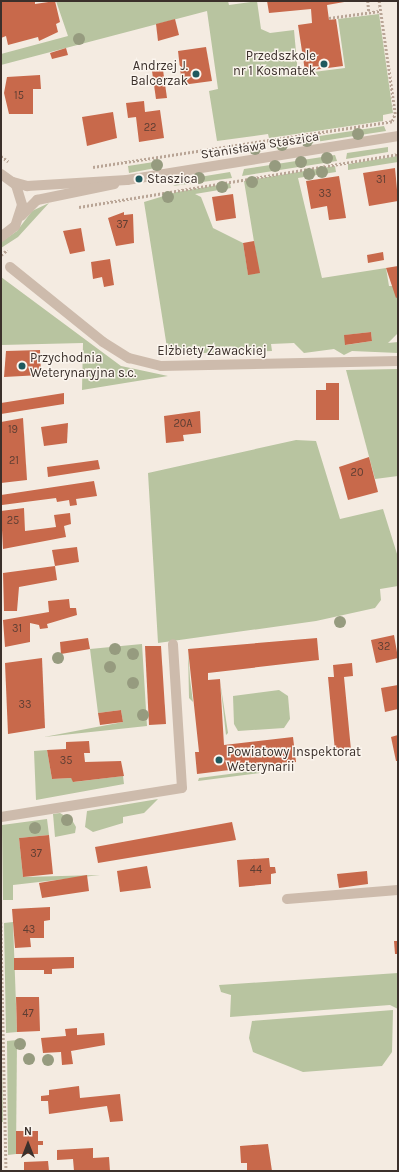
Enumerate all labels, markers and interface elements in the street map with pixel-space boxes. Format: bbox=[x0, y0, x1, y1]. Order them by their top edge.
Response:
place label: Przedszkole nr 1 Kosmatek bbox=[233, 49, 316, 80]
place label: Andrzej J. Balcerzak bbox=[130, 59, 188, 90]
marker: Przedszkole nr 1 Kosmatek bbox=[319, 59, 329, 69]
marker: Andrzej J. Balcerzak bbox=[191, 69, 201, 79]
house number: 15 bbox=[14, 89, 24, 103]
house number: 22 bbox=[144, 121, 156, 135]
street label: Stanisława Staszica bbox=[200, 129, 320, 163]
place label: Staszica bbox=[147, 171, 198, 187]
house number: 31 bbox=[376, 173, 386, 187]
marker: Staszica bbox=[134, 174, 144, 184]
house number: 33 bbox=[319, 187, 331, 201]
house number: 37 bbox=[116, 218, 128, 232]
street label: Elżbiety Zawackiej bbox=[157, 343, 267, 359]
place label: Przychodnia Weterynaryjna s.c. bbox=[30, 351, 136, 382]
marker: Przychodnia Weterynaryjna s.c. bbox=[17, 361, 27, 371]
house number: 20A bbox=[173, 417, 193, 431]
house number: 19 bbox=[8, 423, 18, 437]
house number: 21 bbox=[9, 454, 19, 468]
house number: 20 bbox=[351, 466, 363, 480]
house number: 25 bbox=[7, 514, 19, 528]
house number: 31 bbox=[12, 622, 22, 636]
house number: 32 bbox=[378, 640, 390, 654]
house number: 33 bbox=[19, 698, 31, 712]
place label: Powiatowy Inspektorat Weterynarii bbox=[227, 745, 361, 776]
house number: 35 bbox=[60, 754, 72, 768]
marker: Powiatowy Inspektorat Weterynarii bbox=[214, 755, 224, 765]
house number: 37 bbox=[30, 847, 42, 861]
house number: 44 bbox=[250, 863, 262, 877]
house number: 43 bbox=[23, 923, 35, 937]
house number: 47 bbox=[22, 1007, 34, 1021]
north arrow bbox=[8, 1124, 48, 1164]
text: N bbox=[24, 1125, 32, 1138]

